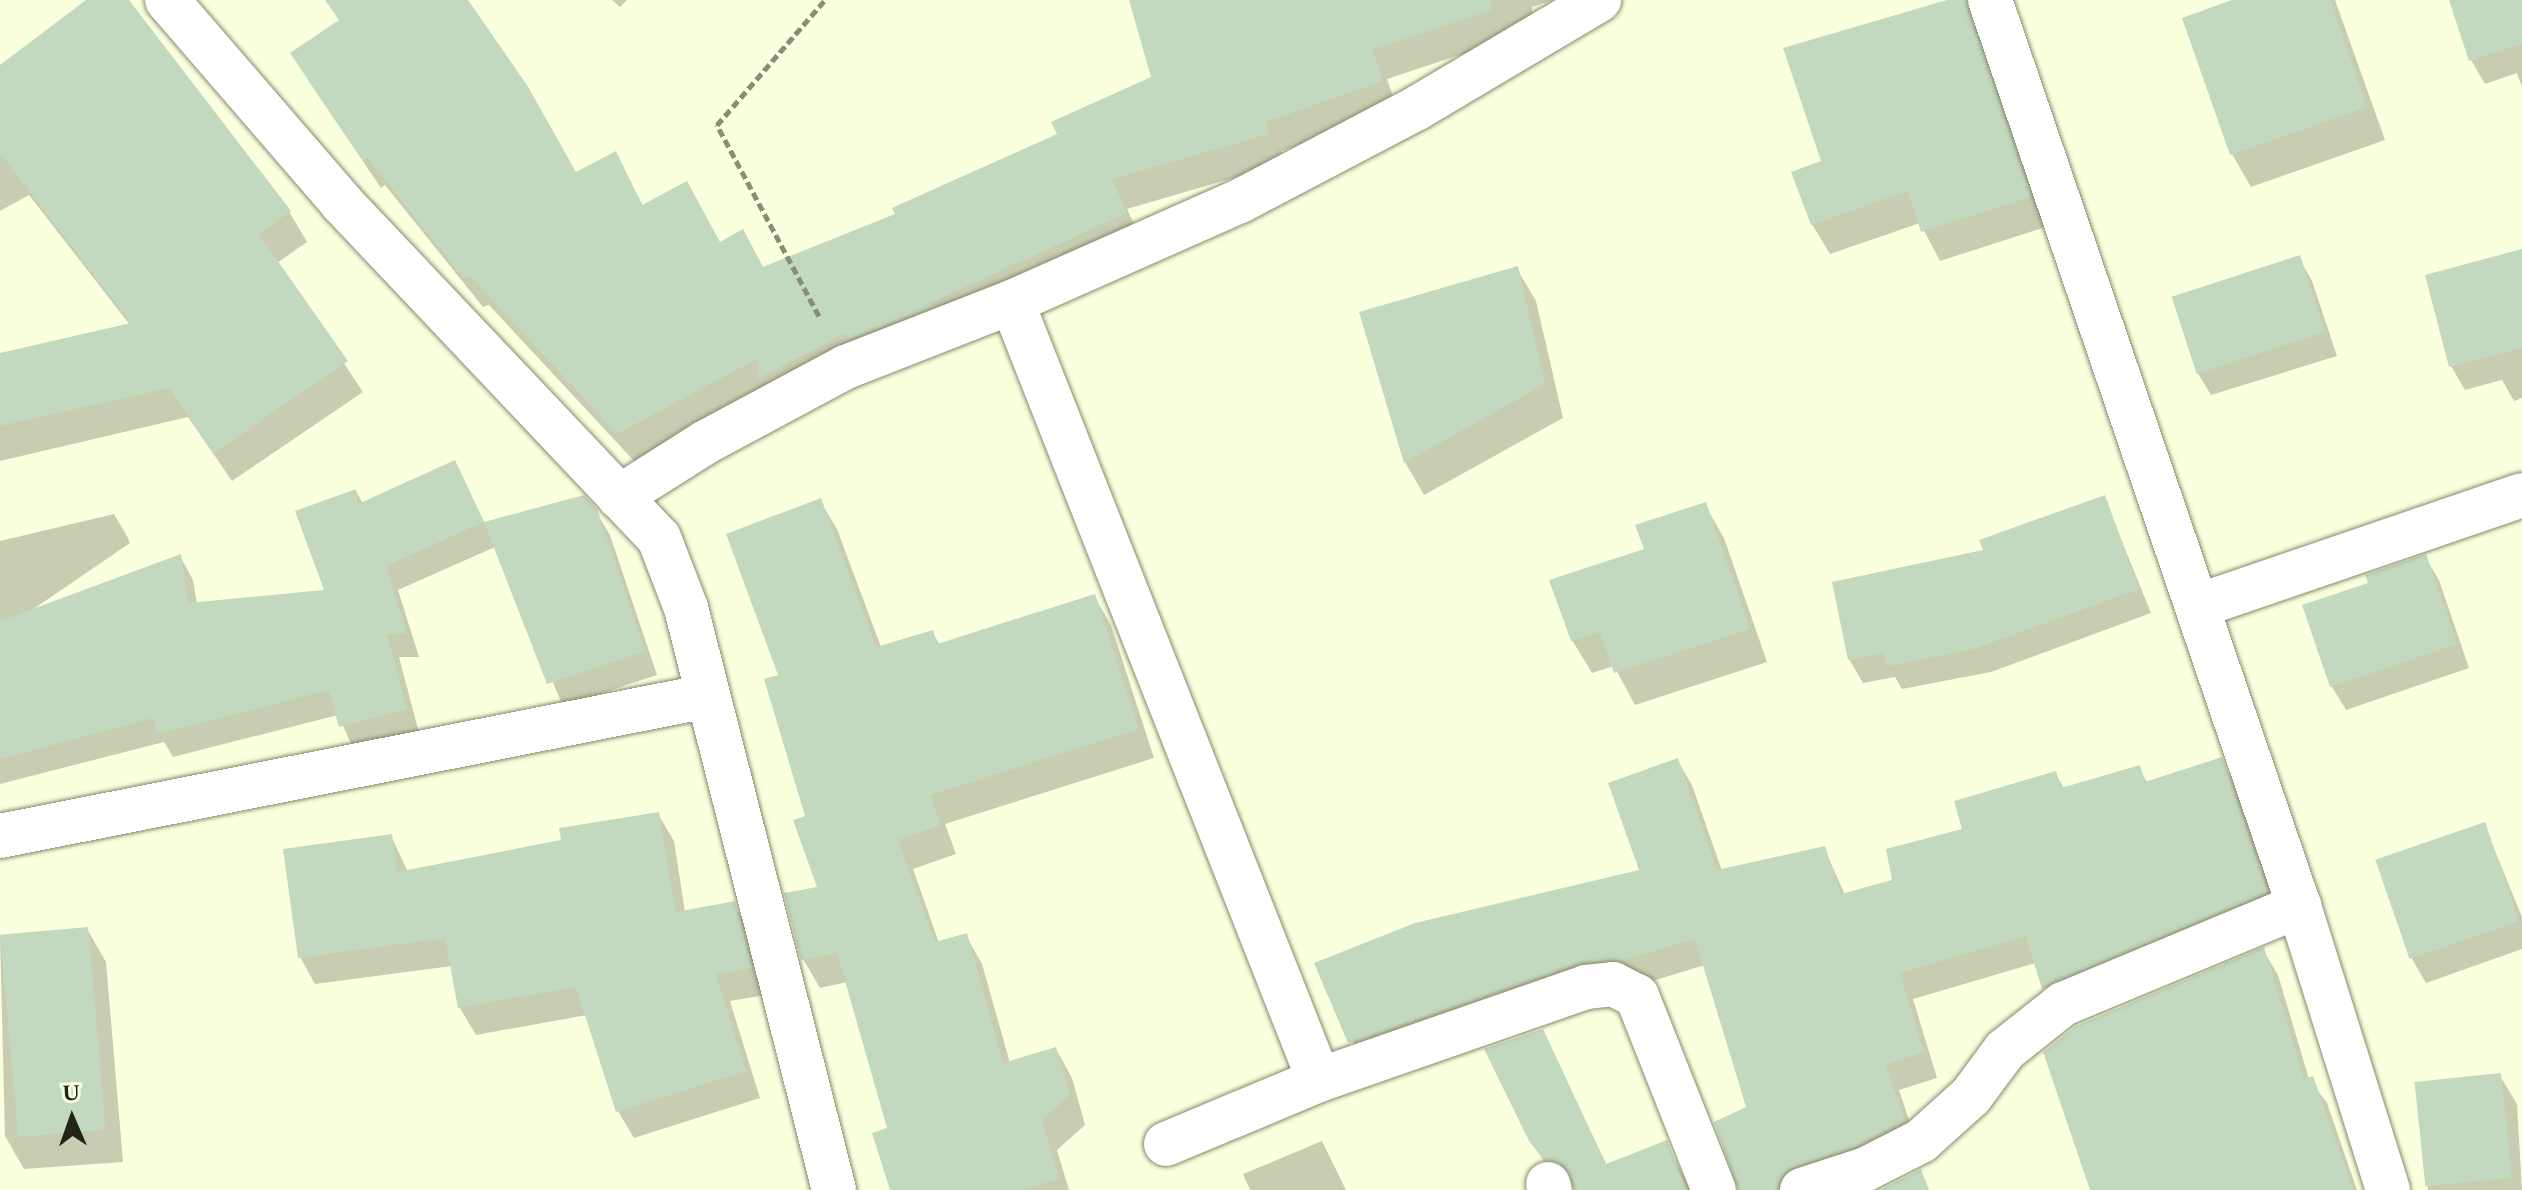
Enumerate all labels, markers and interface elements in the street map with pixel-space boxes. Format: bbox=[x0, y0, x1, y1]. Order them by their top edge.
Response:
text: U bbox=[61, 1077, 81, 1110]
north arrow bbox=[32, 1078, 112, 1158]

